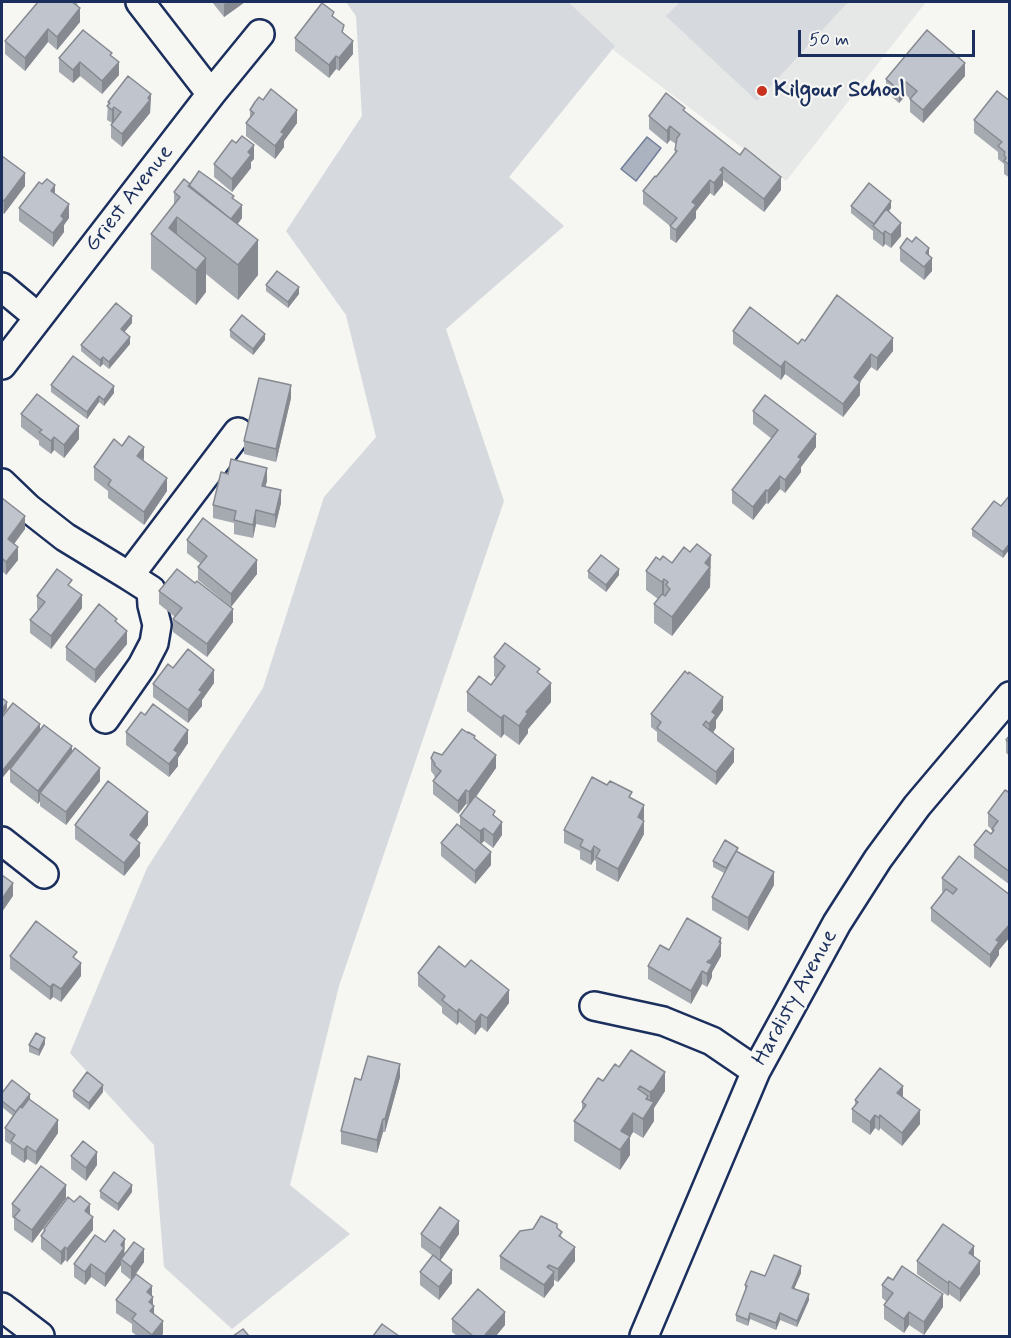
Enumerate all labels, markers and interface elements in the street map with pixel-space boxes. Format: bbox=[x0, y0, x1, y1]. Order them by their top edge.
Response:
scale bar bbox=[801, 18, 978, 56]
text: 50 m bbox=[809, 28, 849, 52]
place label: Kilgour School bbox=[774, 78, 905, 104]
marker: Kilgour School bbox=[755, 84, 769, 98]
street label: Griest Avenue bbox=[80, 140, 180, 258]
street label: Hardisty Avenue bbox=[748, 925, 844, 1071]

